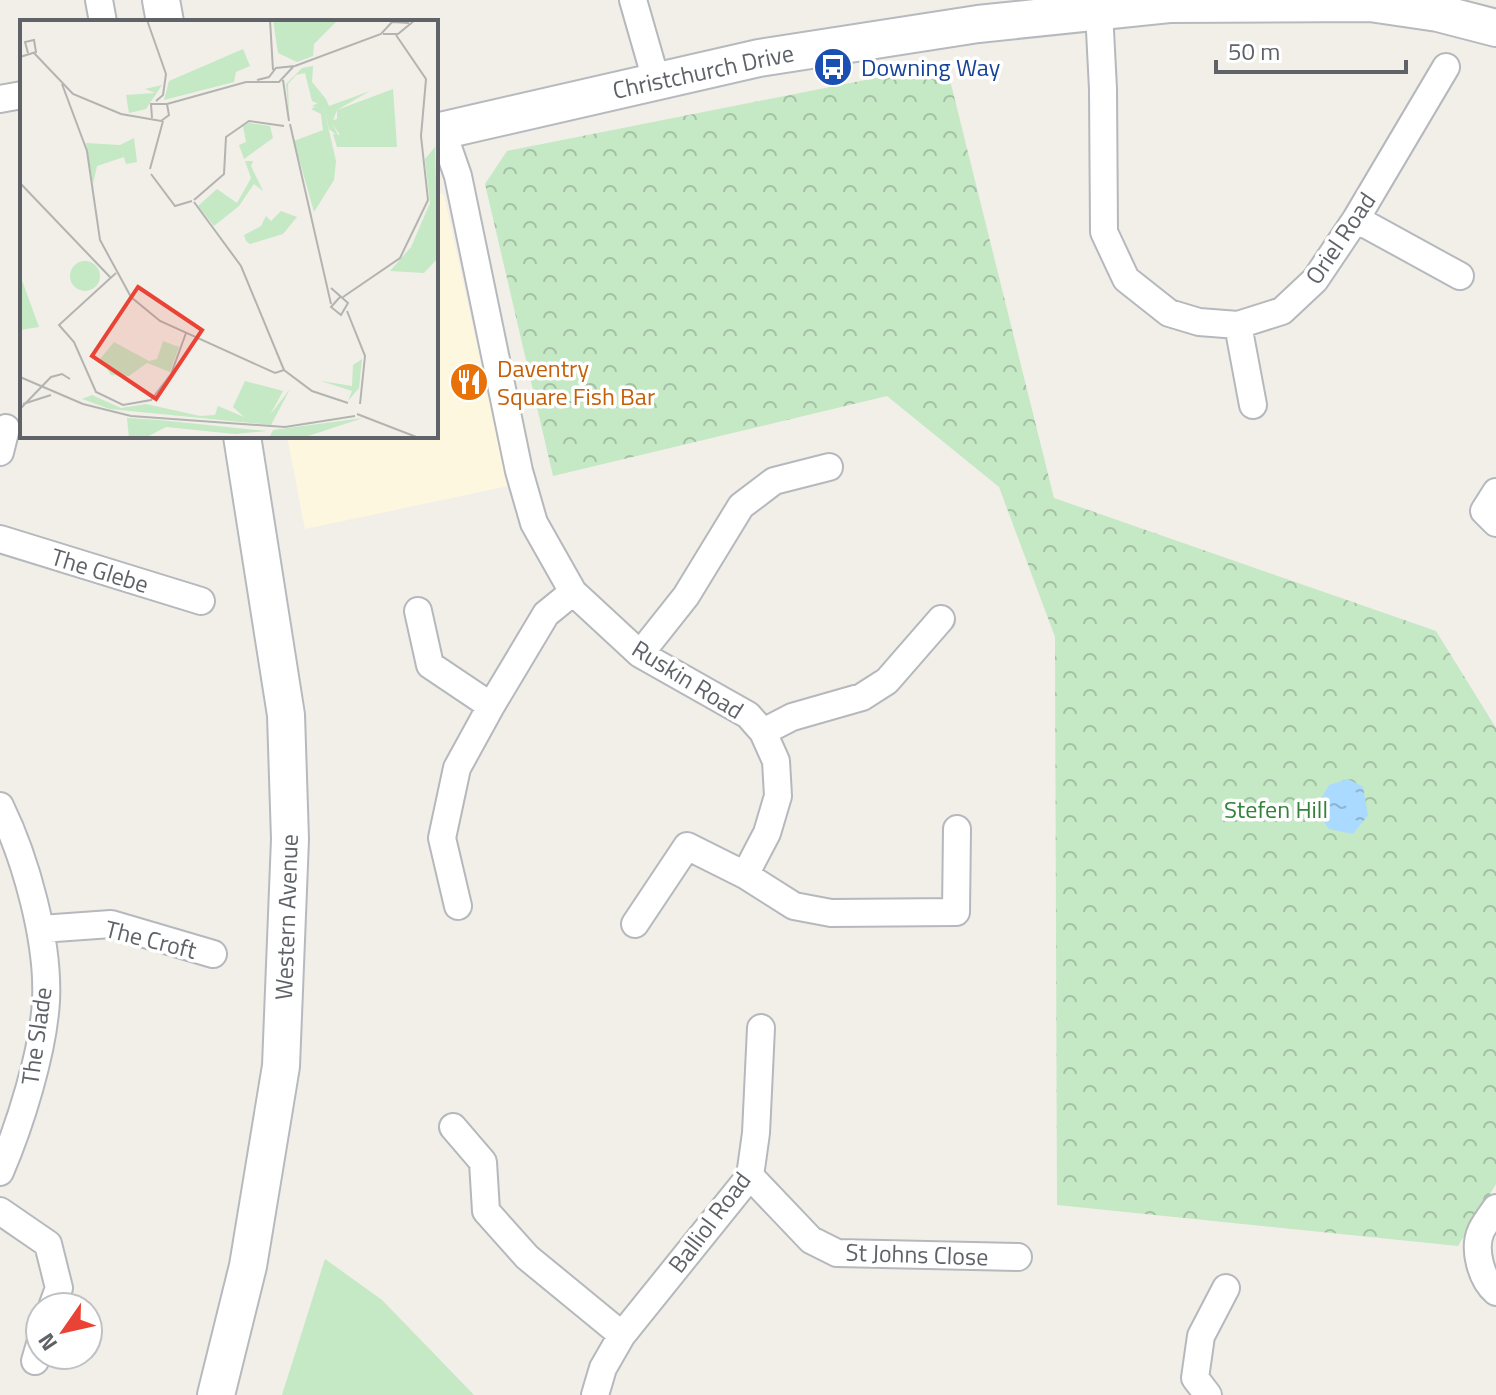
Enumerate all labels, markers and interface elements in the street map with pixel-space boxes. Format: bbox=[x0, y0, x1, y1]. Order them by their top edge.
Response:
inset map bbox=[20, 20, 438, 438]
scale bar bbox=[1216, 24, 1406, 74]
text: 50 m bbox=[1228, 33, 1280, 69]
street label: Christchurch Drive bbox=[609, 34, 797, 108]
bus stop icon: Downing Way bbox=[812, 46, 854, 88]
place label: Downing Way bbox=[861, 49, 1001, 85]
street label: Oriel Road bbox=[1296, 185, 1384, 291]
place label: Daventry Square Fish Bar bbox=[497, 350, 655, 414]
restaurant icon: Daventry Square Fish Bar bbox=[448, 361, 490, 403]
street label: The Glebe bbox=[47, 538, 153, 602]
street label: Ruskin Road bbox=[625, 630, 751, 728]
park label: Stefen Hill bbox=[1224, 791, 1328, 827]
street label: Western Avenue bbox=[265, 833, 307, 1001]
street label: The Croft bbox=[102, 910, 201, 968]
street label: The Slade bbox=[11, 985, 61, 1087]
street label: Balliol Road bbox=[659, 1164, 759, 1280]
street label: St Johns Close bbox=[845, 1234, 989, 1274]
north arrow bbox=[24, 1291, 104, 1371]
text: N bbox=[29, 1326, 66, 1358]

